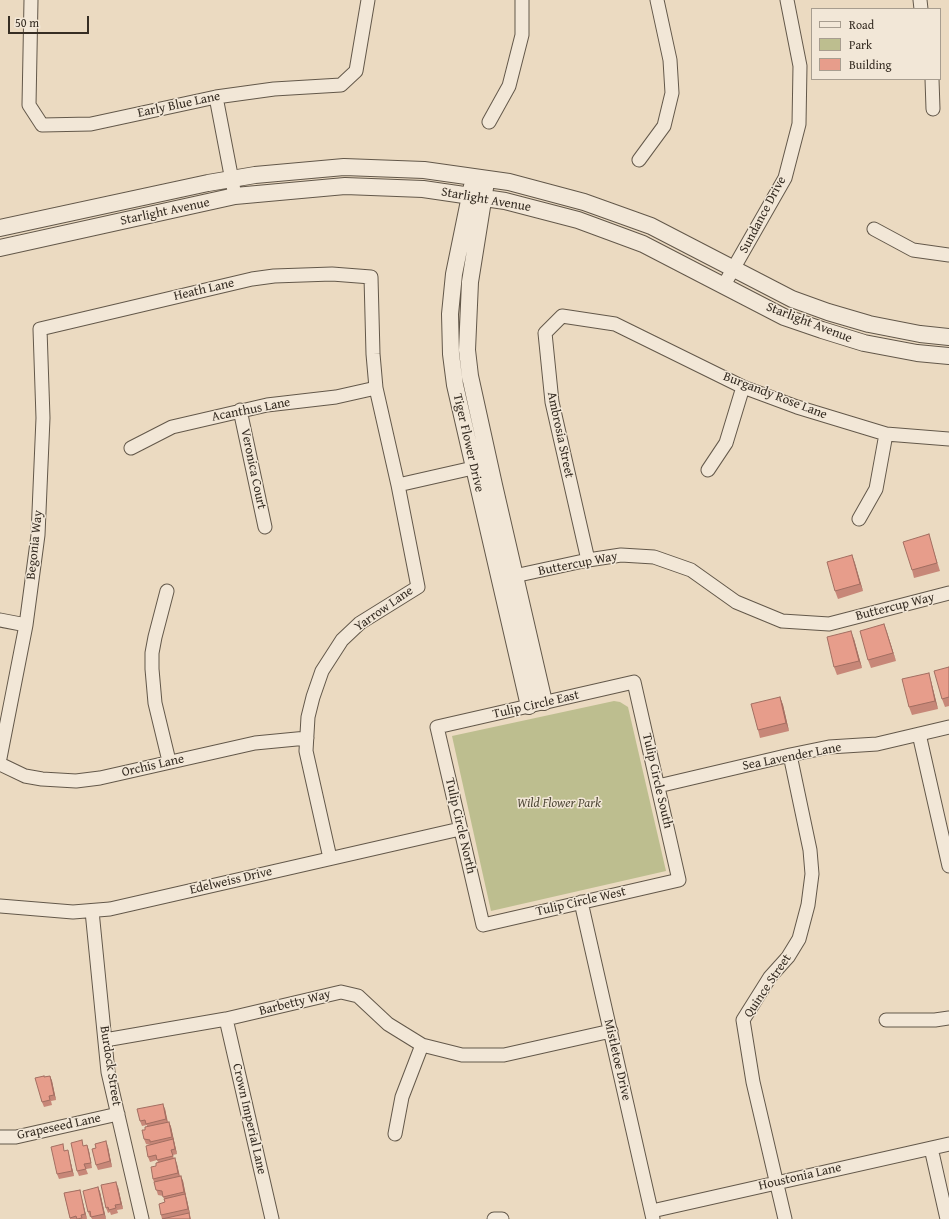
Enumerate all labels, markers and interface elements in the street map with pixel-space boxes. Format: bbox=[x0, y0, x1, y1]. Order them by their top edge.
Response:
scale bar bbox=[10, 8, 91, 34]
legend bbox=[811, 8, 941, 80]
text: 50 m bbox=[15, 14, 39, 31]
text: Road bbox=[849, 16, 874, 33]
text: Park bbox=[849, 36, 872, 53]
text: Building bbox=[849, 56, 892, 73]
street label: Early Blue Lane bbox=[136, 89, 222, 121]
street label: Sundance Drive bbox=[736, 174, 790, 256]
street label: Starlight Avenue bbox=[440, 184, 532, 216]
street label: Starlight Avenue bbox=[119, 195, 211, 229]
street label: Heath Lane bbox=[172, 275, 236, 305]
street label: Starlight Avenue bbox=[764, 299, 854, 347]
street label: Burgandy Rose Lane bbox=[721, 369, 829, 423]
street label: Ambrosia Street bbox=[543, 390, 577, 480]
street label: Tiger Flower Drive bbox=[449, 392, 487, 494]
street label: Acanthus Lane bbox=[210, 395, 292, 425]
street label: Veronica Court bbox=[237, 427, 269, 511]
street label: Begonia Way bbox=[24, 510, 46, 580]
street label: Buttercup Way bbox=[537, 549, 619, 579]
street label: Yarrow Lane bbox=[352, 583, 416, 635]
street label: Buttercup Way bbox=[854, 590, 936, 624]
street label: Tulip Circle East bbox=[491, 687, 581, 723]
street label: Tulip Circle South bbox=[638, 732, 676, 830]
street label: Sea Lavender Lane bbox=[741, 740, 843, 774]
street label: Orchis Lane bbox=[120, 751, 186, 781]
street label: Tulip Circle North bbox=[441, 777, 479, 875]
park label: Wild Flower Park bbox=[517, 796, 601, 812]
street label: Edelweiss Drive bbox=[188, 864, 274, 898]
street label: Tulip Circle West bbox=[534, 884, 628, 920]
street label: Quince Street bbox=[741, 951, 795, 1021]
street label: Barbetty Way bbox=[258, 987, 332, 1019]
street label: Mistletoe Drive bbox=[600, 1018, 634, 1102]
street label: Burdock Street bbox=[96, 1025, 124, 1107]
street label: Crown Imperial Lane bbox=[229, 1062, 269, 1176]
street label: Grapeseed Lane bbox=[16, 1111, 102, 1143]
street label: Houstonia Lane bbox=[757, 1160, 843, 1194]

